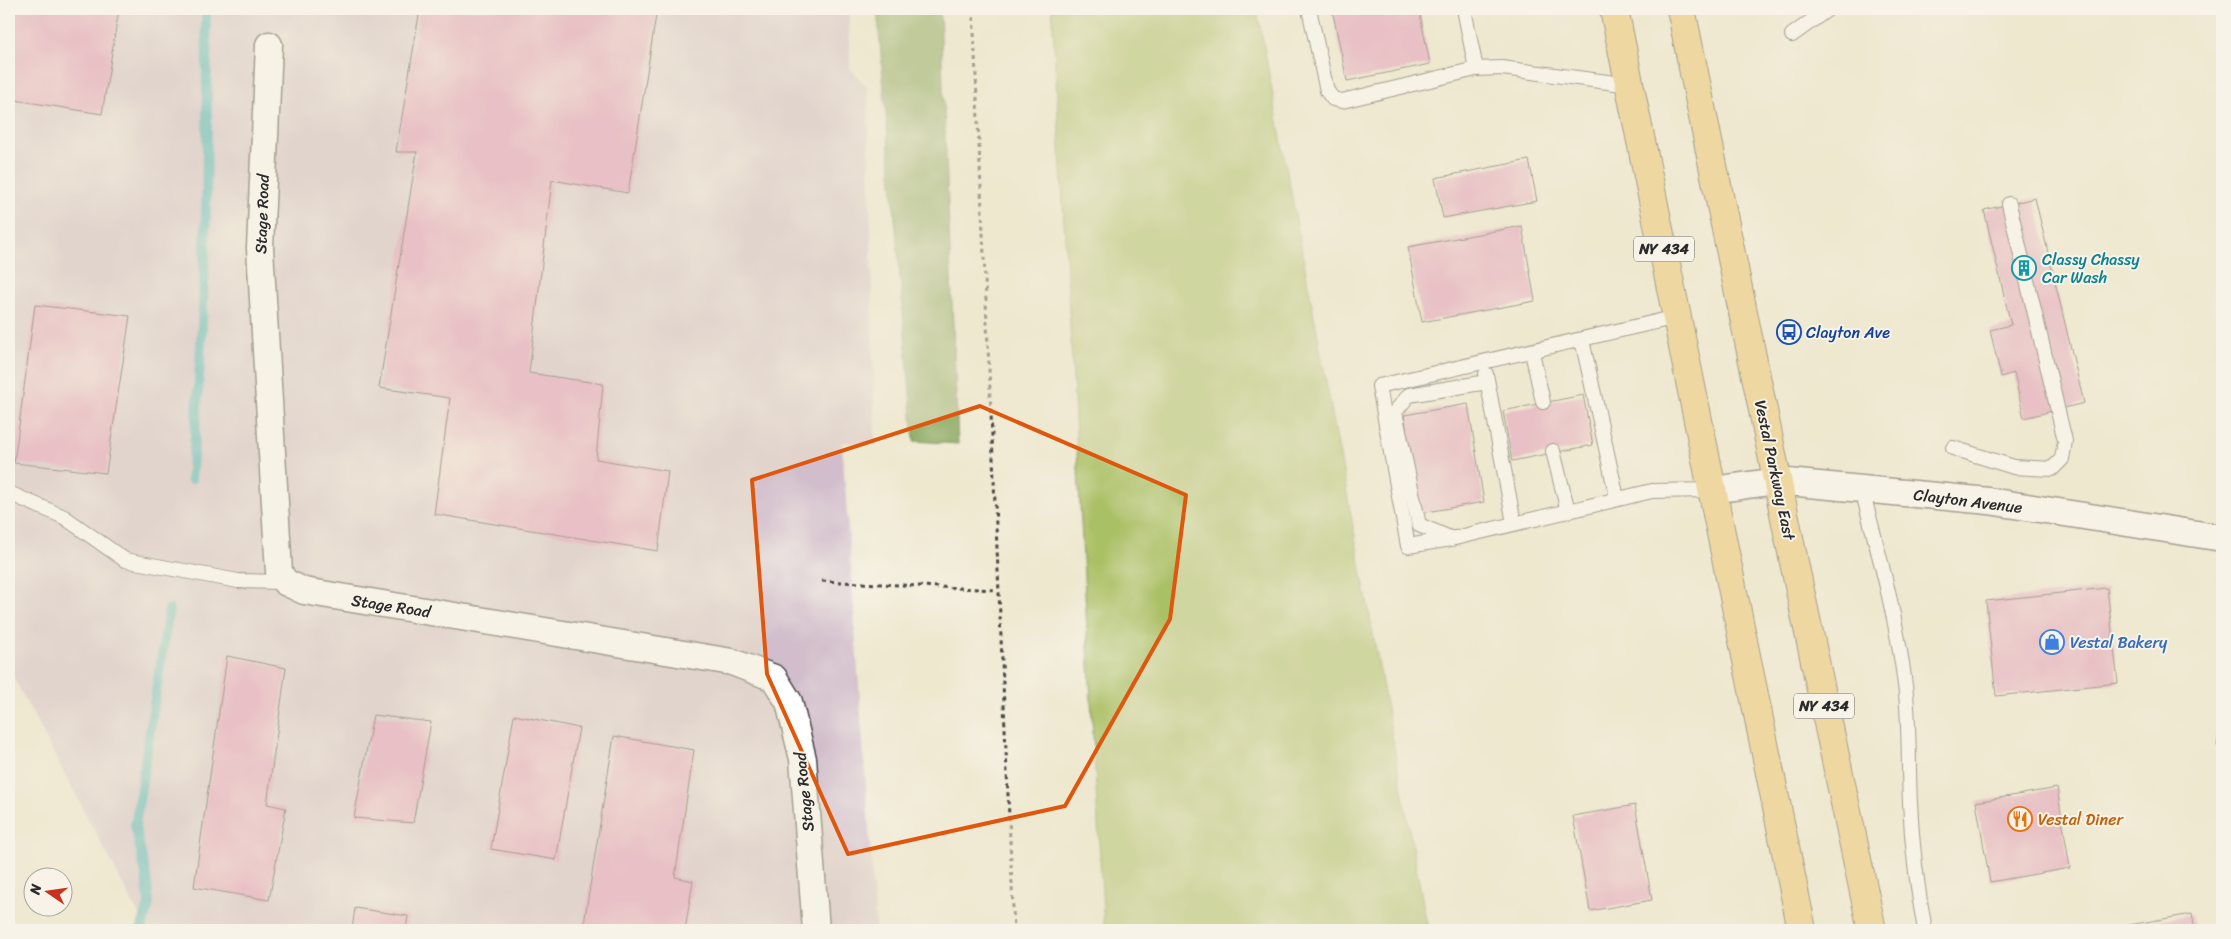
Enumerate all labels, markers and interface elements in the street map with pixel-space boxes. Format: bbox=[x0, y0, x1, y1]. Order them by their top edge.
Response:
street label: Stage Road bbox=[246, 172, 278, 254]
road number: NY 434 bbox=[1634, 236, 1694, 262]
place label: Classy Chassy Car Wash bbox=[2042, 245, 2140, 292]
building icon: Classy Chassy Car Wash bbox=[2011, 255, 2037, 281]
place label: Clayton Ave bbox=[1806, 318, 1890, 347]
bus stop icon: Clayton Ave bbox=[1776, 319, 1802, 345]
street label: Vestal Parkway East bbox=[1746, 397, 1804, 543]
street label: Clayton Avenue bbox=[1912, 480, 2024, 522]
street label: Stage Road bbox=[349, 585, 434, 627]
place label: Vestal Bakery bbox=[2070, 628, 2168, 657]
shop icon: Vestal Bakery bbox=[2039, 629, 2065, 655]
road number: NY 434 bbox=[1794, 694, 1854, 718]
street label: Stage Road bbox=[785, 749, 823, 833]
place label: Vestal Diner bbox=[2038, 805, 2124, 834]
restaurant icon: Vestal Diner bbox=[2007, 806, 2033, 832]
north arrow bbox=[22, 866, 72, 916]
text: N bbox=[22, 881, 49, 898]

